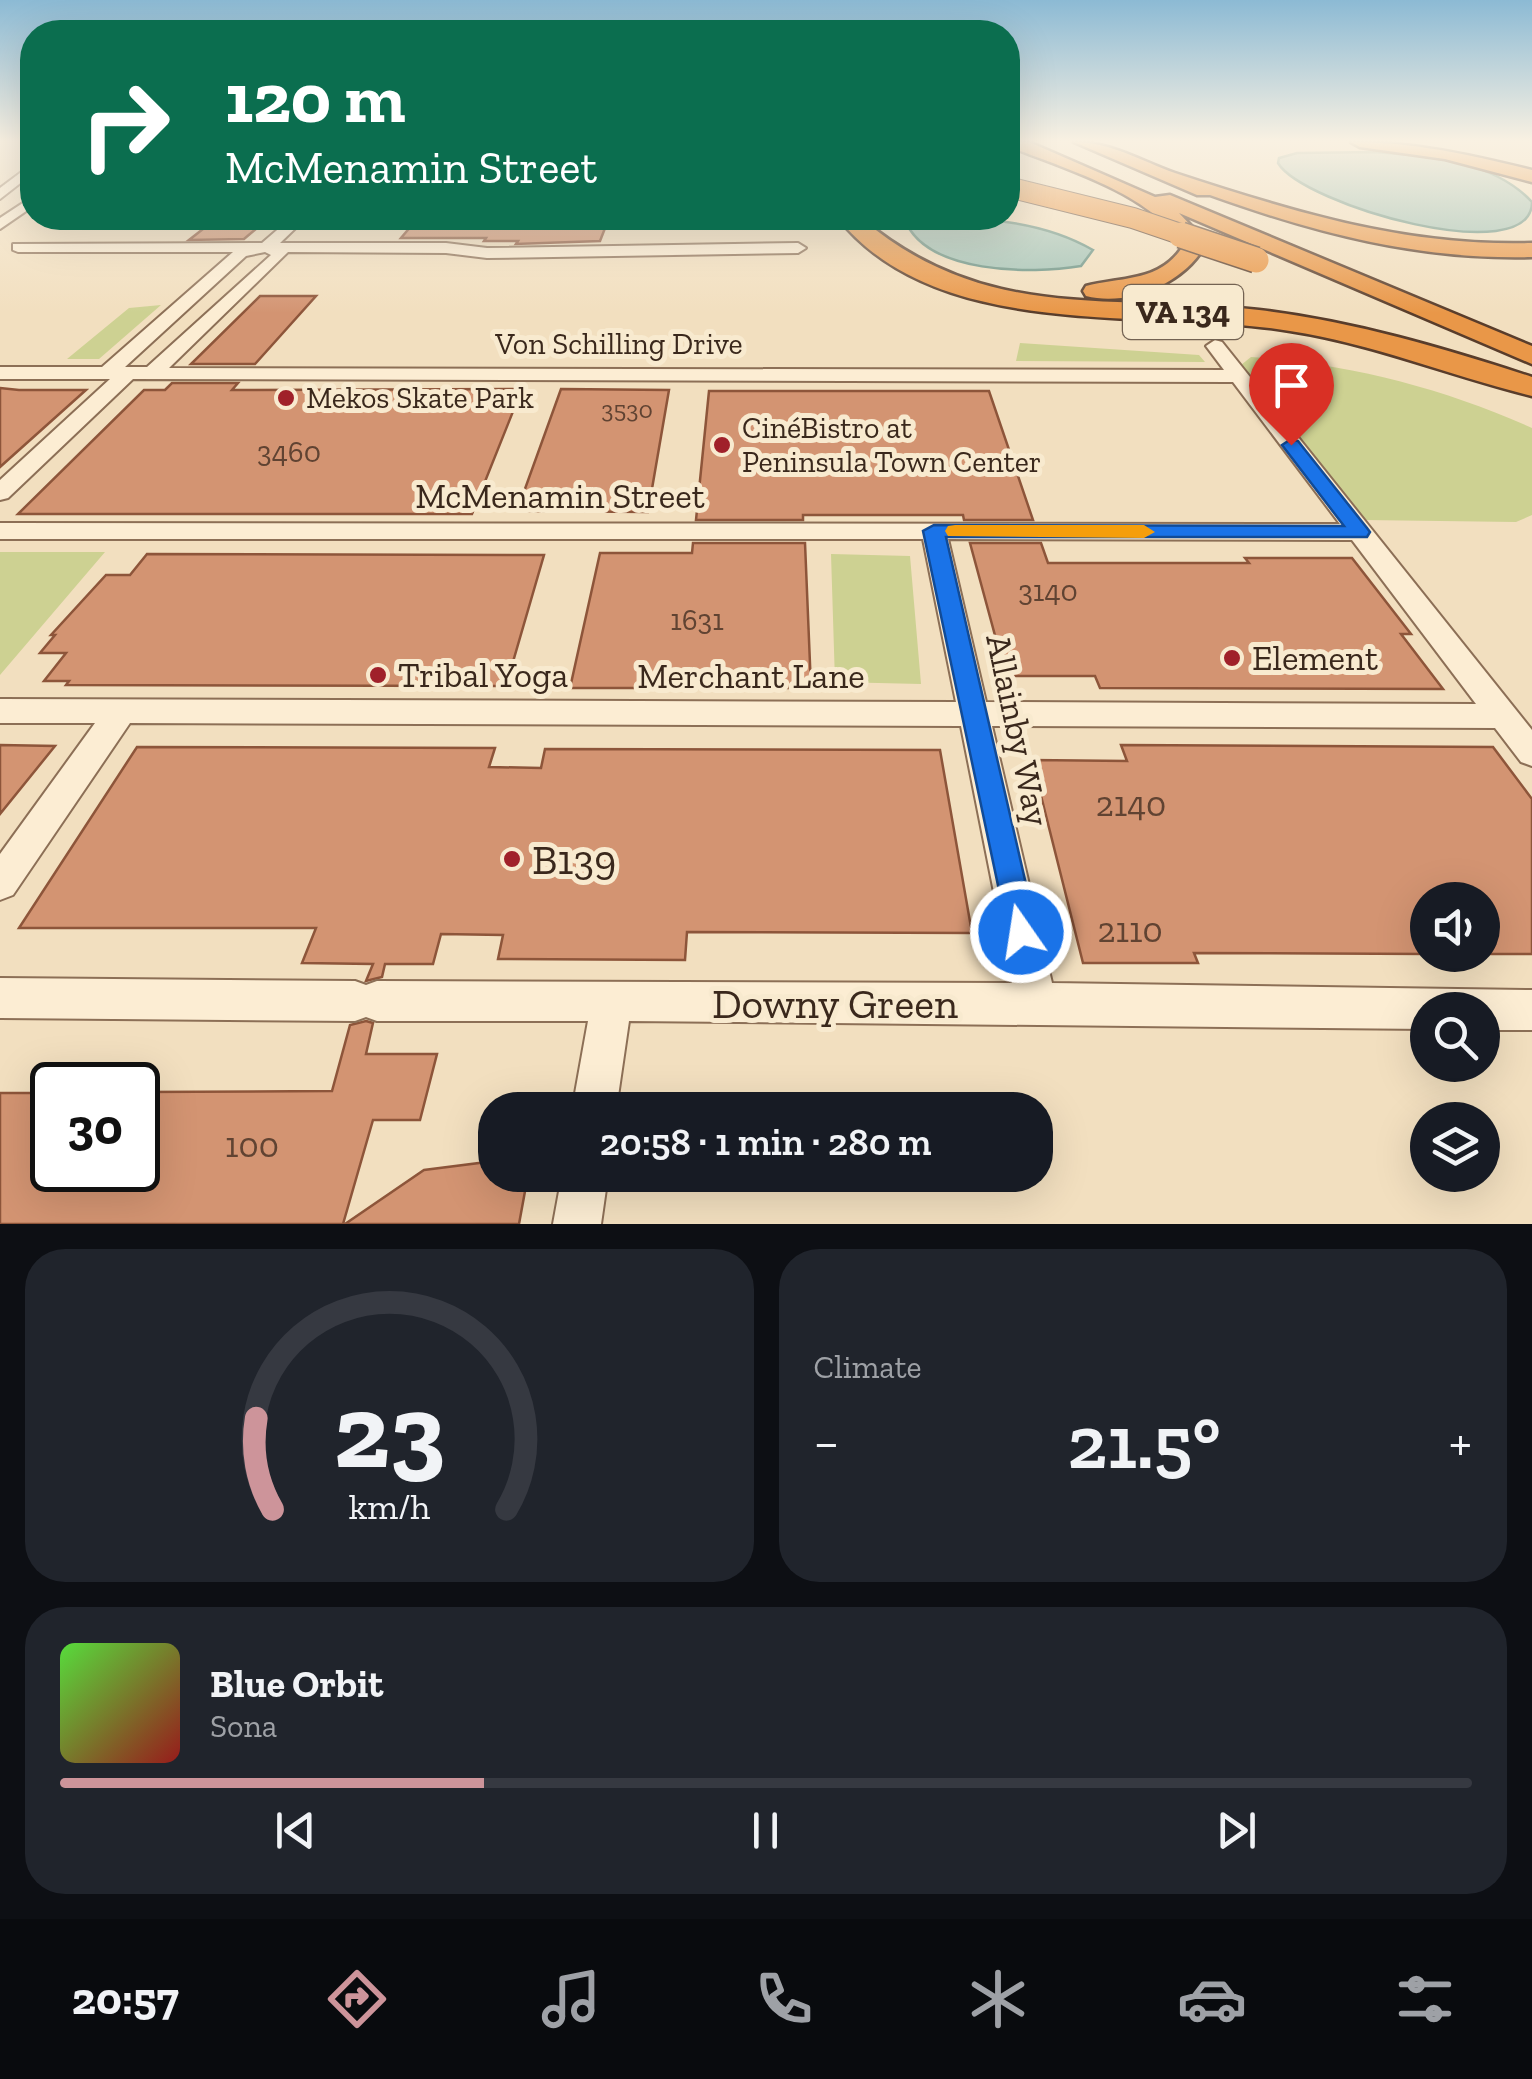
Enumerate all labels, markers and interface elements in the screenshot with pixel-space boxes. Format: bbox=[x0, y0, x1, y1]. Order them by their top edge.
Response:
text: 120 m bbox=[225, 56, 406, 140]
icon: right bbox=[60, 60, 190, 190]
text: McMenamin Street bbox=[225, 141, 597, 195]
road number: VA 134 bbox=[1123, 285, 1243, 339]
street label: Von Schilling Drive bbox=[494, 326, 743, 362]
pin bbox=[1249, 343, 1334, 446]
icon: arrive bbox=[1264, 358, 1319, 413]
place label: Mekos Skate Park bbox=[306, 380, 534, 416]
marker: Mekos Skate Park bbox=[275, 387, 297, 409]
house number: 3530 bbox=[601, 394, 653, 424]
place label: CinéBistro at Peninsula Town Center bbox=[742, 410, 1041, 480]
house number: 3460 bbox=[257, 434, 321, 470]
marker: CinéBistro at Peninsula Town Center bbox=[711, 434, 733, 456]
street label: McMenamin Street bbox=[415, 475, 705, 517]
house number: 3140 bbox=[1018, 573, 1078, 609]
house number: 1631 bbox=[670, 602, 724, 638]
street label: Allainby Way bbox=[977, 630, 1059, 830]
place label: Element bbox=[1252, 637, 1378, 679]
marker: Element bbox=[1221, 647, 1243, 669]
place label: Tribal Yoga bbox=[398, 654, 568, 696]
street label: Merchant Lane bbox=[637, 655, 865, 697]
marker: Tribal Yoga bbox=[367, 664, 389, 686]
house number: 2140 bbox=[1096, 783, 1166, 825]
place label: B139 bbox=[532, 834, 616, 885]
marker: B139 bbox=[501, 848, 523, 870]
position arrow bbox=[969, 880, 1073, 984]
map controls bbox=[1410, 882, 1500, 1192]
button: sound bbox=[1410, 882, 1500, 972]
house number: 2110 bbox=[1097, 909, 1163, 951]
street label: Downy Green bbox=[712, 978, 958, 1029]
button: search bbox=[1410, 992, 1500, 1082]
speed limit sign: 30 bbox=[30, 1062, 160, 1192]
button: layers bbox=[1410, 1102, 1500, 1192]
text: 20:58 · 1 min · 280 m bbox=[600, 1119, 931, 1165]
house number: 100 bbox=[225, 1124, 279, 1166]
text: Climate bbox=[814, 1348, 922, 1386]
text: 23 bbox=[334, 1369, 445, 1494]
text: 21.5° bbox=[1067, 1397, 1221, 1487]
text: − bbox=[814, 1409, 839, 1475]
text: + bbox=[1449, 1409, 1472, 1475]
text: km/h bbox=[348, 1485, 430, 1528]
text: Blue Orbit bbox=[210, 1661, 383, 1707]
text: Sona bbox=[210, 1707, 277, 1745]
icon: previous bbox=[268, 1803, 323, 1858]
icon: pause bbox=[738, 1803, 793, 1858]
icon: next bbox=[1209, 1803, 1264, 1858]
icon: directions bbox=[322, 1964, 392, 2034]
icon: music bbox=[536, 1964, 606, 2034]
icon: phone bbox=[749, 1964, 819, 2034]
icon: climate bbox=[963, 1964, 1033, 2034]
icon: car bbox=[1177, 1964, 1247, 2034]
icon: filters bbox=[1390, 1964, 1460, 2034]
text: 20:57 bbox=[72, 1972, 179, 2026]

